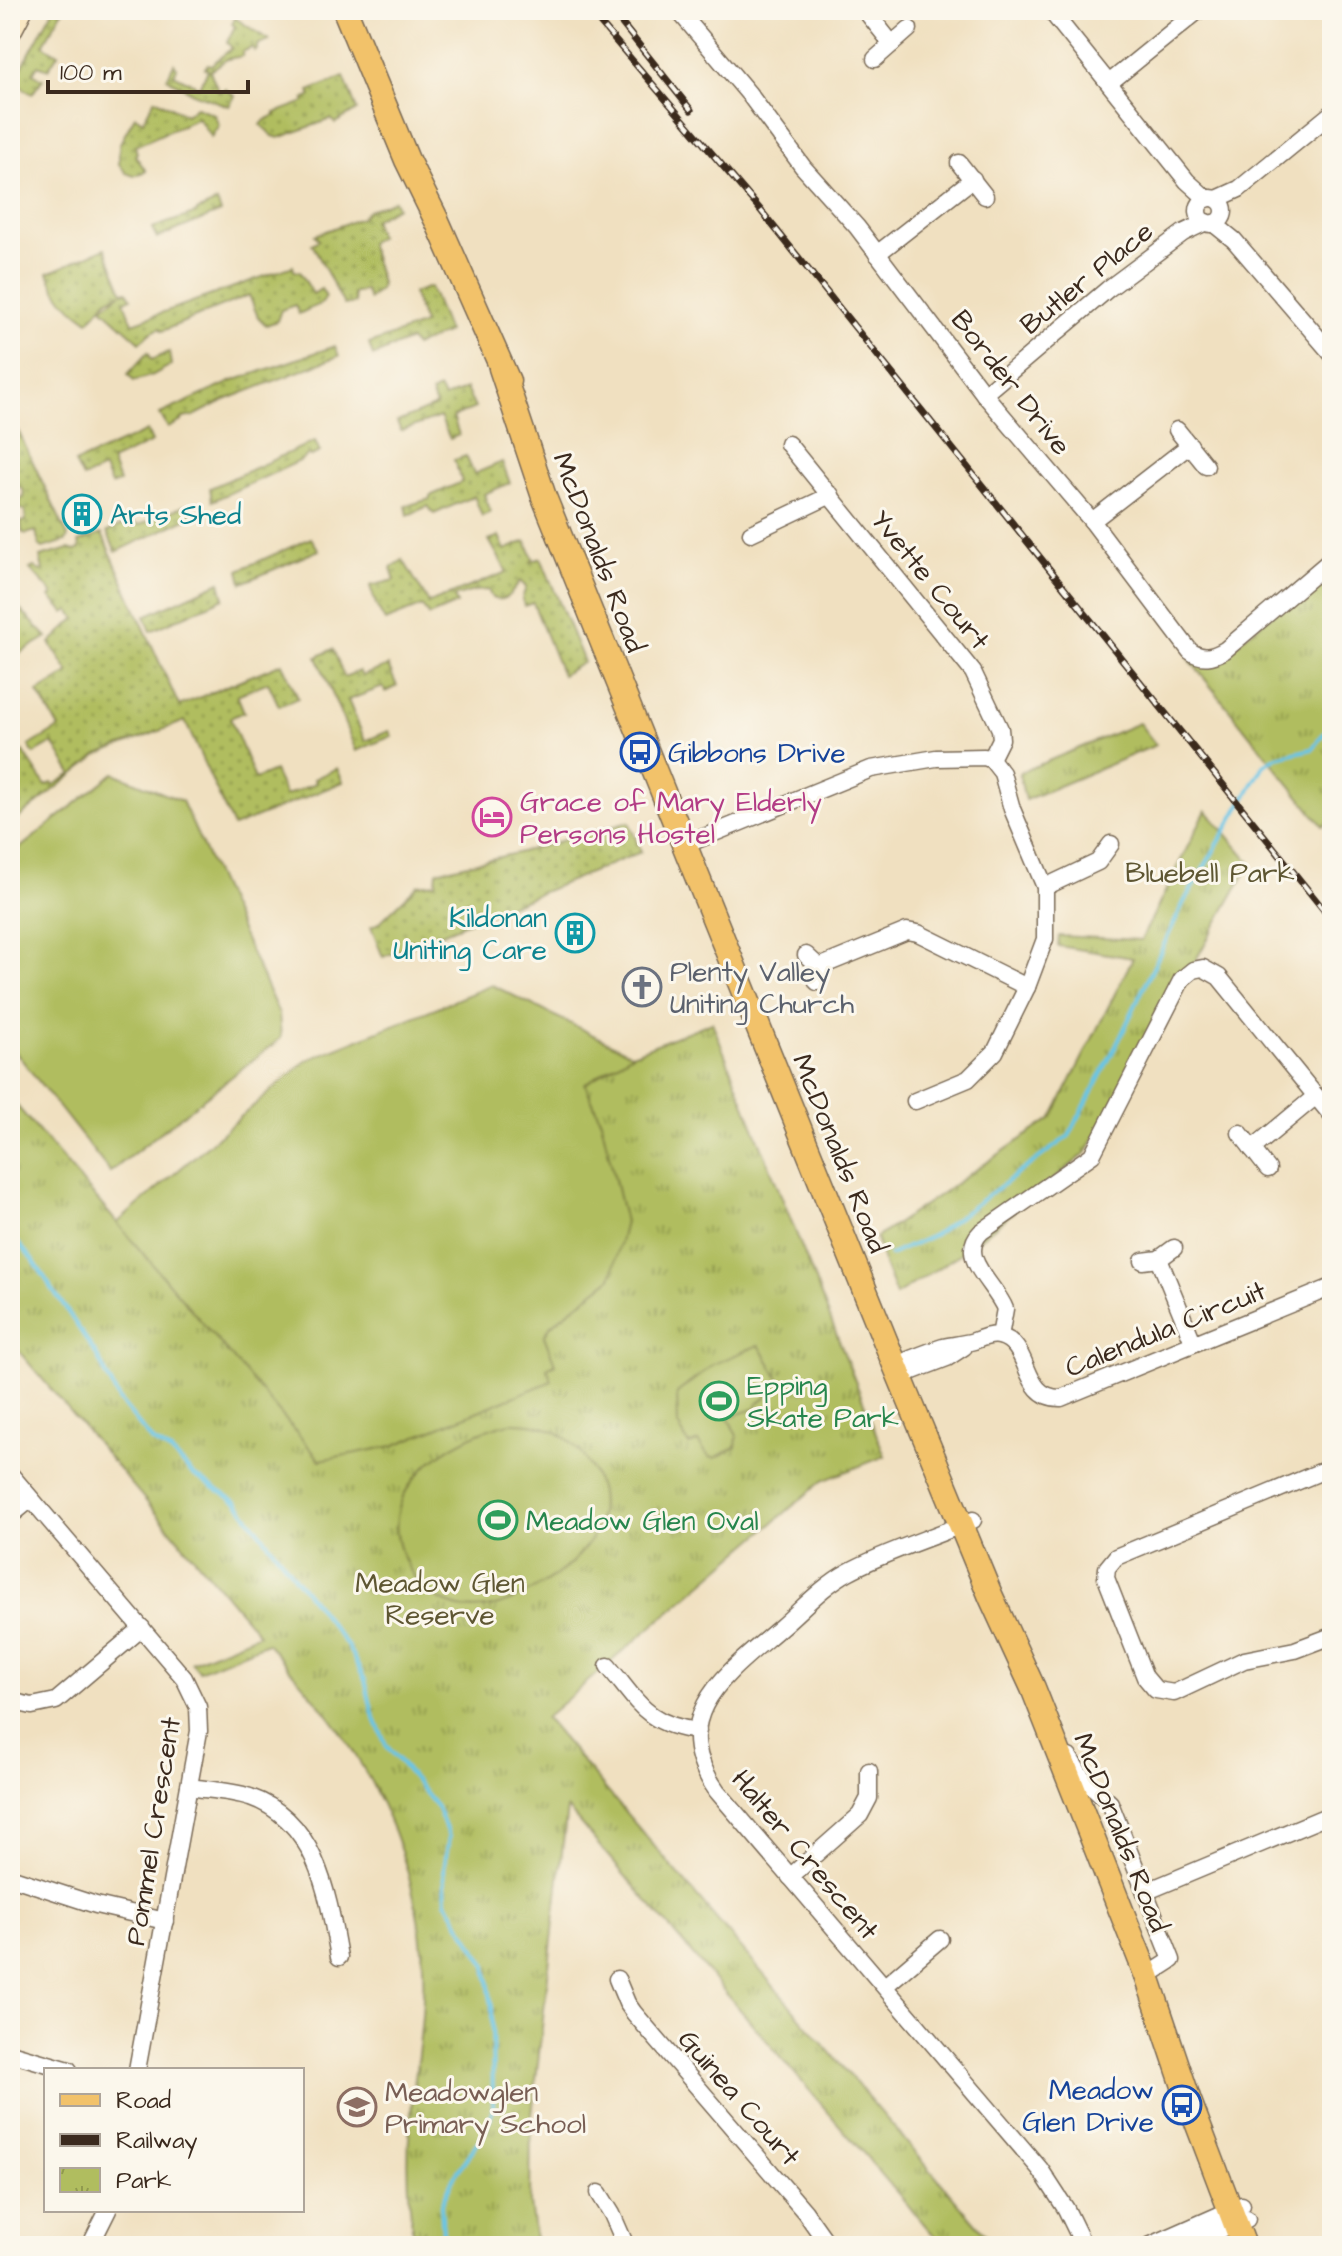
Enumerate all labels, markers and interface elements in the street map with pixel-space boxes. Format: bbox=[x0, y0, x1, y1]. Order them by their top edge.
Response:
scale bar bbox=[48, 44, 248, 94]
text: 100 m bbox=[60, 56, 122, 90]
street label: Butler Place bbox=[1012, 212, 1162, 344]
street label: Border Drive bbox=[942, 302, 1080, 464]
street label: McDonalds Road bbox=[543, 447, 655, 658]
building icon: Arts Shed bbox=[61, 493, 103, 535]
place label: Arts Shed bbox=[110, 496, 241, 535]
street label: Yvette Court bbox=[861, 502, 999, 659]
bus stop icon: Gibbons Drive bbox=[619, 731, 661, 773]
place label: Gibbons Drive bbox=[668, 734, 846, 773]
place label: Grace of Mary Elderly Persons Hostel bbox=[520, 783, 822, 854]
hotel icon: Grace of Mary Elderly Persons Hostel bbox=[471, 796, 513, 838]
park label: Bluebell Park bbox=[1125, 854, 1295, 893]
place label: Kildonan Uniting Care bbox=[393, 899, 547, 971]
building icon: Kildonan Uniting Care bbox=[554, 912, 596, 954]
place label: Plenty Valley Uniting Church bbox=[670, 953, 854, 1025]
church icon: Plenty Valley Uniting Church bbox=[621, 966, 663, 1008]
street label: McDonalds Road bbox=[782, 1048, 897, 1259]
street label: Calendula Circuit bbox=[1059, 1271, 1272, 1387]
place label: Epping Skate Park bbox=[747, 1367, 899, 1438]
sports icon: Epping Skate Park bbox=[698, 1380, 740, 1422]
sports icon: Meadow Glen Oval bbox=[477, 1499, 519, 1541]
place label: Meadow Glen Oval bbox=[526, 1502, 759, 1541]
park label: Meadow Glen Reserve bbox=[355, 1564, 525, 1635]
street label: Pommel Crescent bbox=[116, 1714, 191, 1948]
street label: McDonalds Road bbox=[1063, 1727, 1178, 1938]
street label: Halter Crescent bbox=[722, 1761, 888, 1949]
street label: Guinea Court bbox=[669, 2021, 809, 2175]
legend bbox=[44, 2068, 304, 2212]
place label: Meadow Glen Drive bbox=[1022, 2071, 1154, 2142]
place label: Meadowglen Primary School bbox=[385, 2073, 586, 2146]
text: Road bbox=[116, 2084, 171, 2118]
bus stop icon: Meadow Glen Drive bbox=[1161, 2084, 1203, 2126]
school or university icon: Meadowglen Primary School bbox=[336, 2086, 378, 2128]
text: Railway bbox=[116, 2124, 198, 2159]
text: Park bbox=[116, 2164, 172, 2198]

